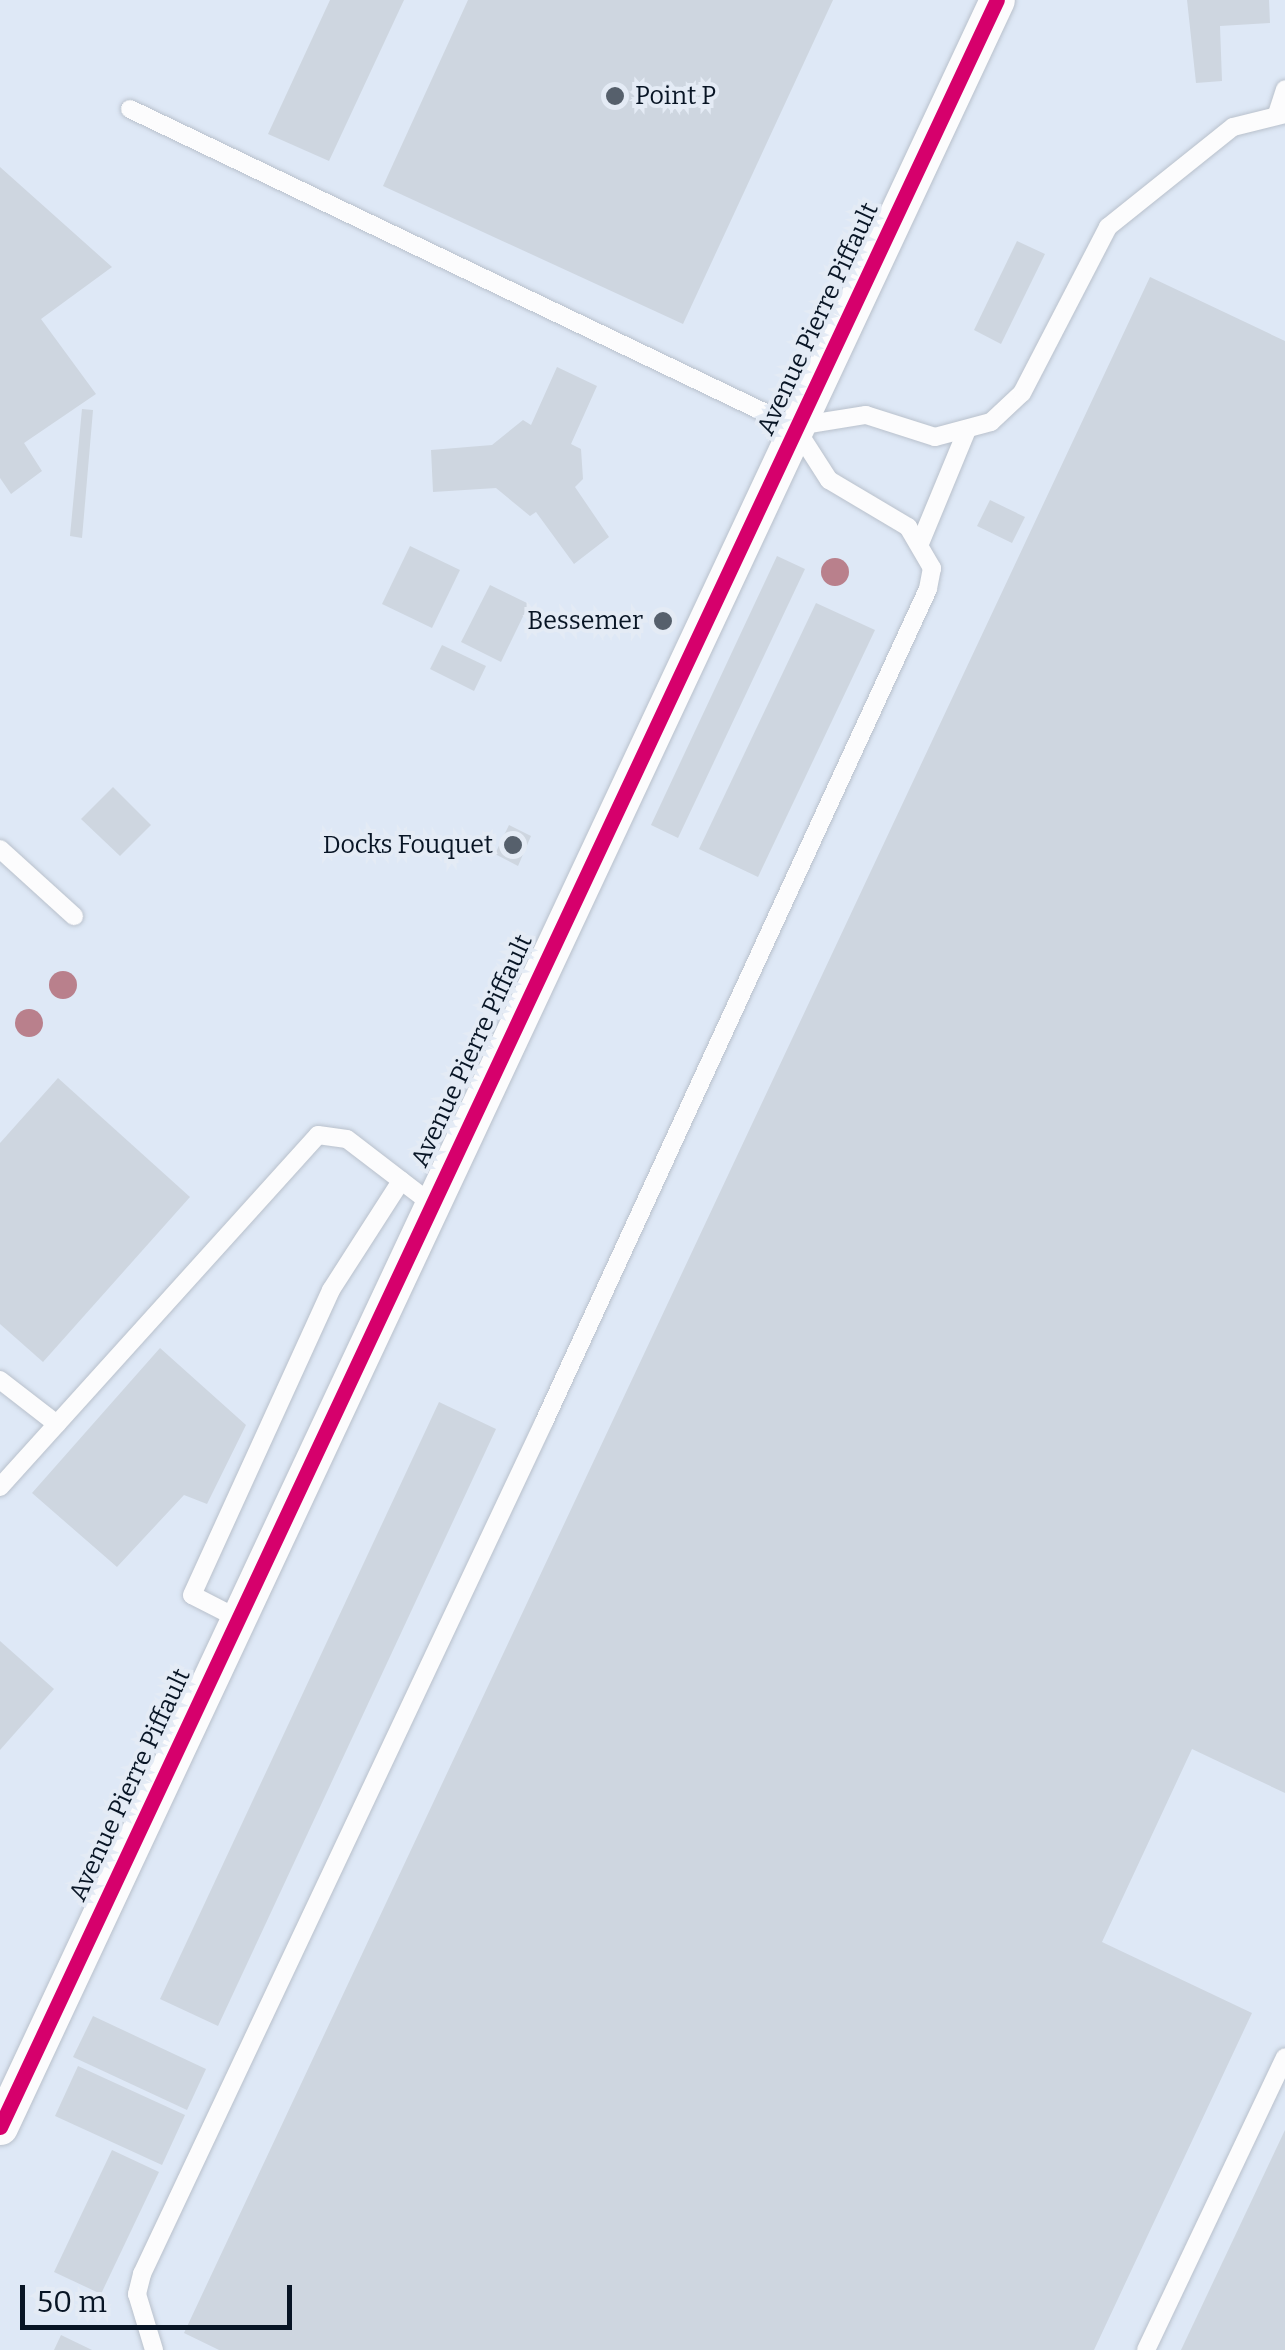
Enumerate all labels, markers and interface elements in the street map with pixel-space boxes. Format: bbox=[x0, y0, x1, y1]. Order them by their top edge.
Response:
place label: Point P bbox=[635, 81, 716, 111]
marker: Point P bbox=[604, 85, 626, 107]
street label: Avenue Pierre Piffault bbox=[751, 198, 885, 440]
place label: Bessemer bbox=[527, 606, 643, 636]
marker: Bessemer bbox=[652, 610, 674, 632]
place label: Docks Fouquet bbox=[323, 830, 493, 860]
marker: Docks Fouquet bbox=[502, 834, 524, 856]
street label: Avenue Pierre Piffault bbox=[405, 930, 539, 1172]
street label: Avenue Pierre Piffault bbox=[63, 1664, 197, 1906]
scale bar bbox=[25, 2265, 298, 2327]
text: 50 m bbox=[37, 2284, 107, 2320]

